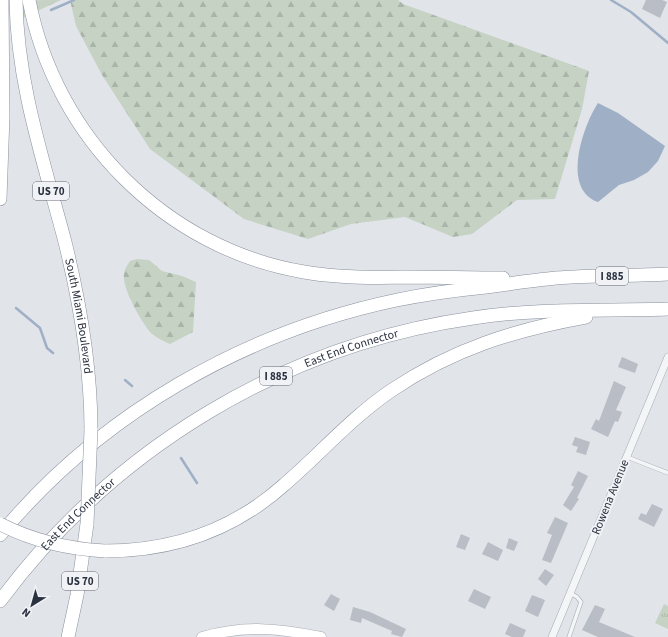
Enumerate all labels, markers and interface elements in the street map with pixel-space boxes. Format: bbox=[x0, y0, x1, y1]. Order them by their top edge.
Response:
road number: US 70 bbox=[33, 182, 69, 200]
street label: South Miami Boulevard bbox=[60, 257, 96, 375]
road number: I 885 bbox=[596, 267, 628, 285]
street label: East End Connector bbox=[302, 325, 401, 372]
road number: I 885 bbox=[260, 367, 292, 385]
street label: Rowena Avenue bbox=[588, 457, 633, 537]
street label: East End Connector bbox=[37, 474, 120, 555]
road number: US 70 bbox=[62, 572, 98, 590]
north arrow bbox=[12, 585, 52, 625]
text: N bbox=[19, 604, 34, 621]

